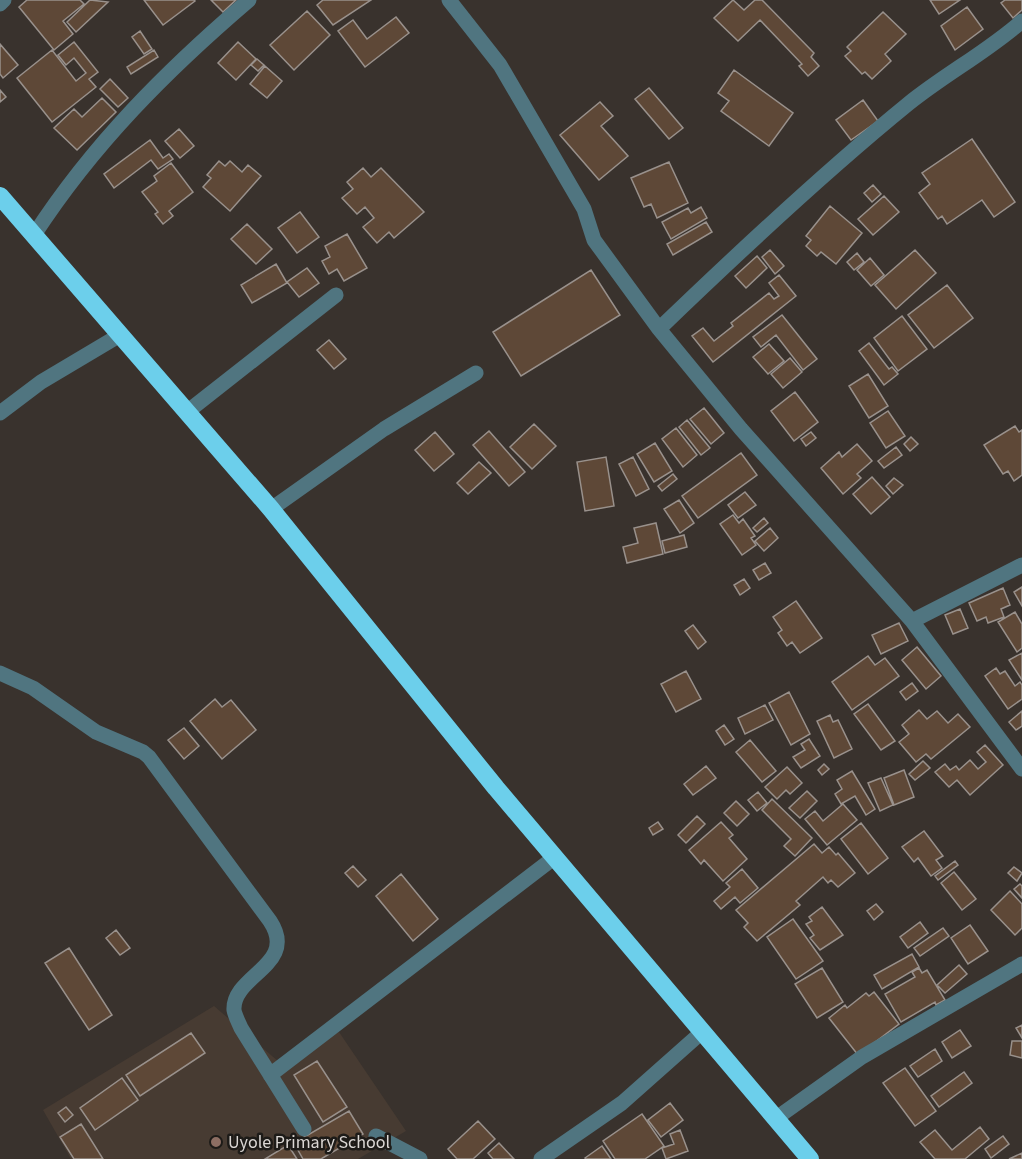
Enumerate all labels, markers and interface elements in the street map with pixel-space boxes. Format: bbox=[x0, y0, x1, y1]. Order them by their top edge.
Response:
place label: Uyole Primary School bbox=[228, 1130, 390, 1155]
marker: Uyole Primary School bbox=[209, 1135, 223, 1149]

